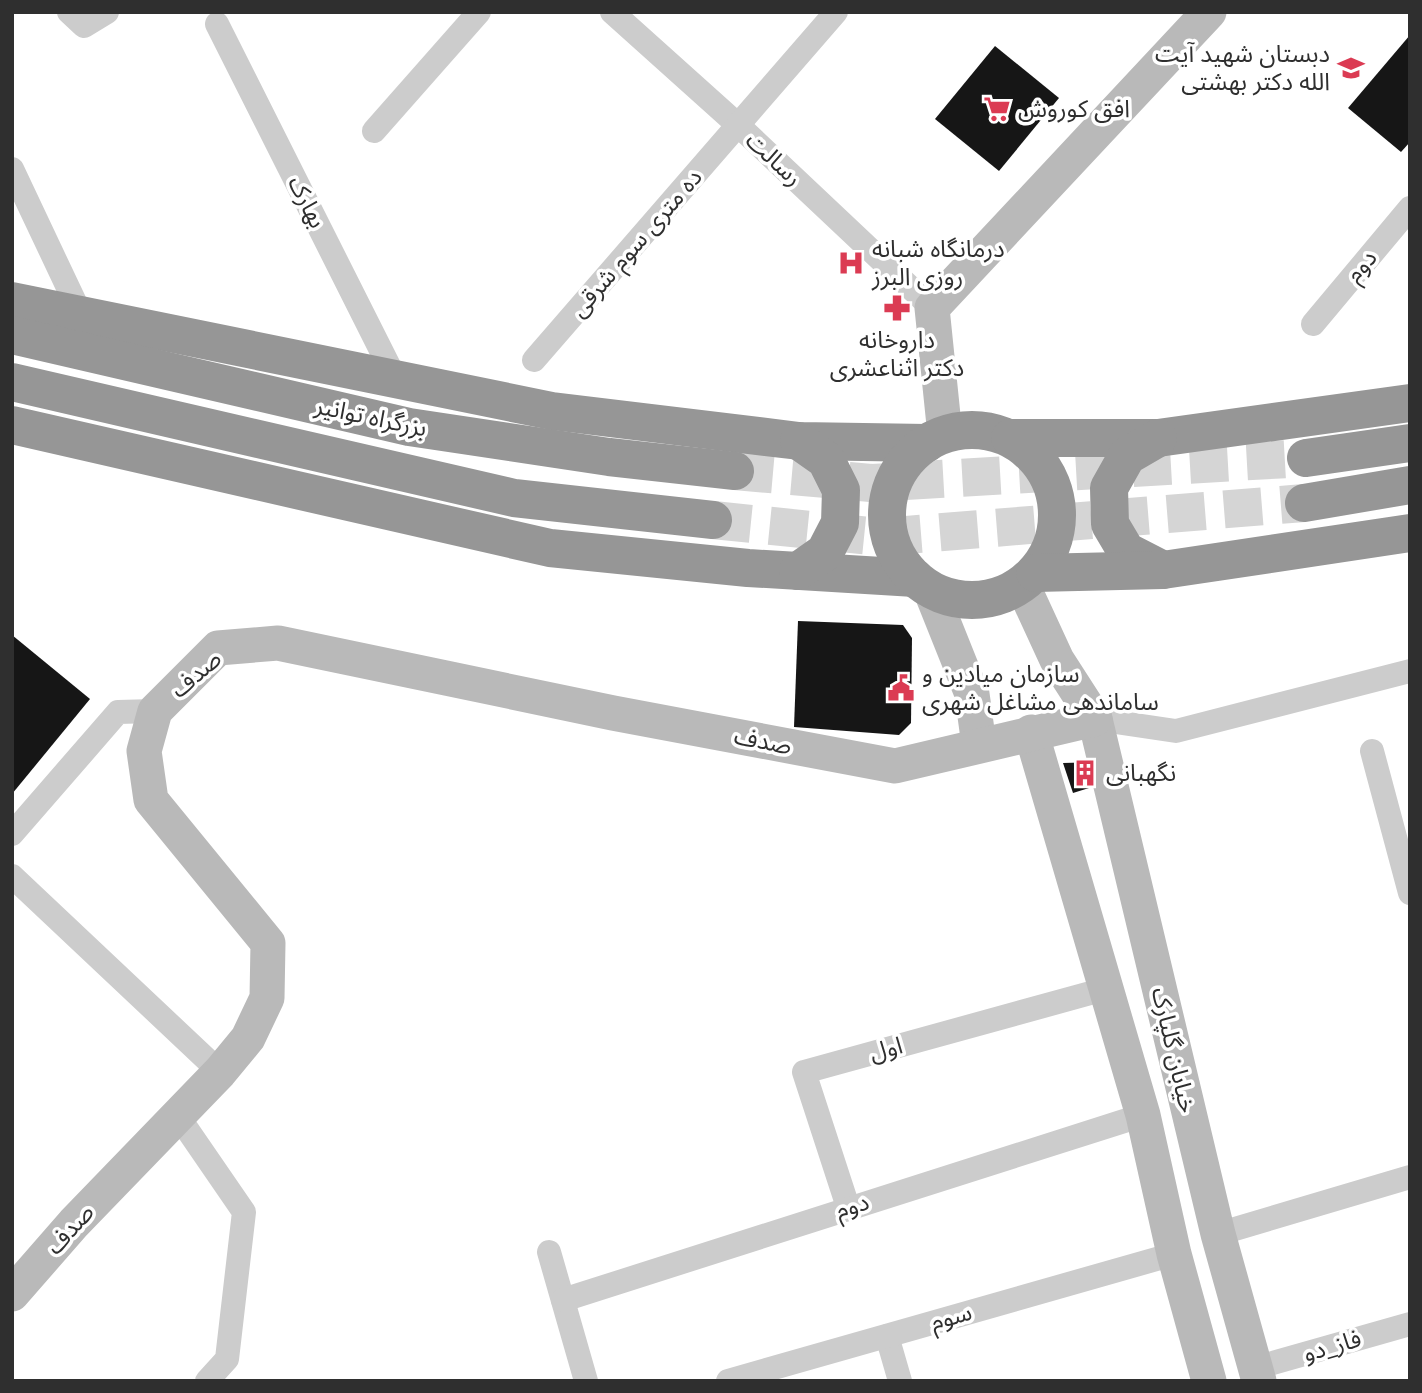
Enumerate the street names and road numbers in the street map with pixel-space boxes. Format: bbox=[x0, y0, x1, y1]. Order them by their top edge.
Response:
street label: رسالت bbox=[739, 123, 811, 193]
street label: ده متری سوم شرقی bbox=[561, 161, 711, 325]
street label: بهارک bbox=[281, 170, 335, 233]
street label: دوم bbox=[1336, 241, 1386, 291]
street label: بزرگراه توانیر bbox=[311, 387, 430, 443]
street label: صدف bbox=[162, 641, 228, 704]
street label: صدف bbox=[732, 718, 795, 761]
street label: خیابان گلپارک bbox=[1145, 984, 1206, 1116]
street label: اول bbox=[865, 1027, 906, 1068]
street label: دوم bbox=[830, 1184, 874, 1228]
street label: صدف bbox=[37, 1195, 101, 1261]
street label: سوم bbox=[926, 1294, 976, 1340]
street label: فاز_دو bbox=[1299, 1321, 1365, 1369]

